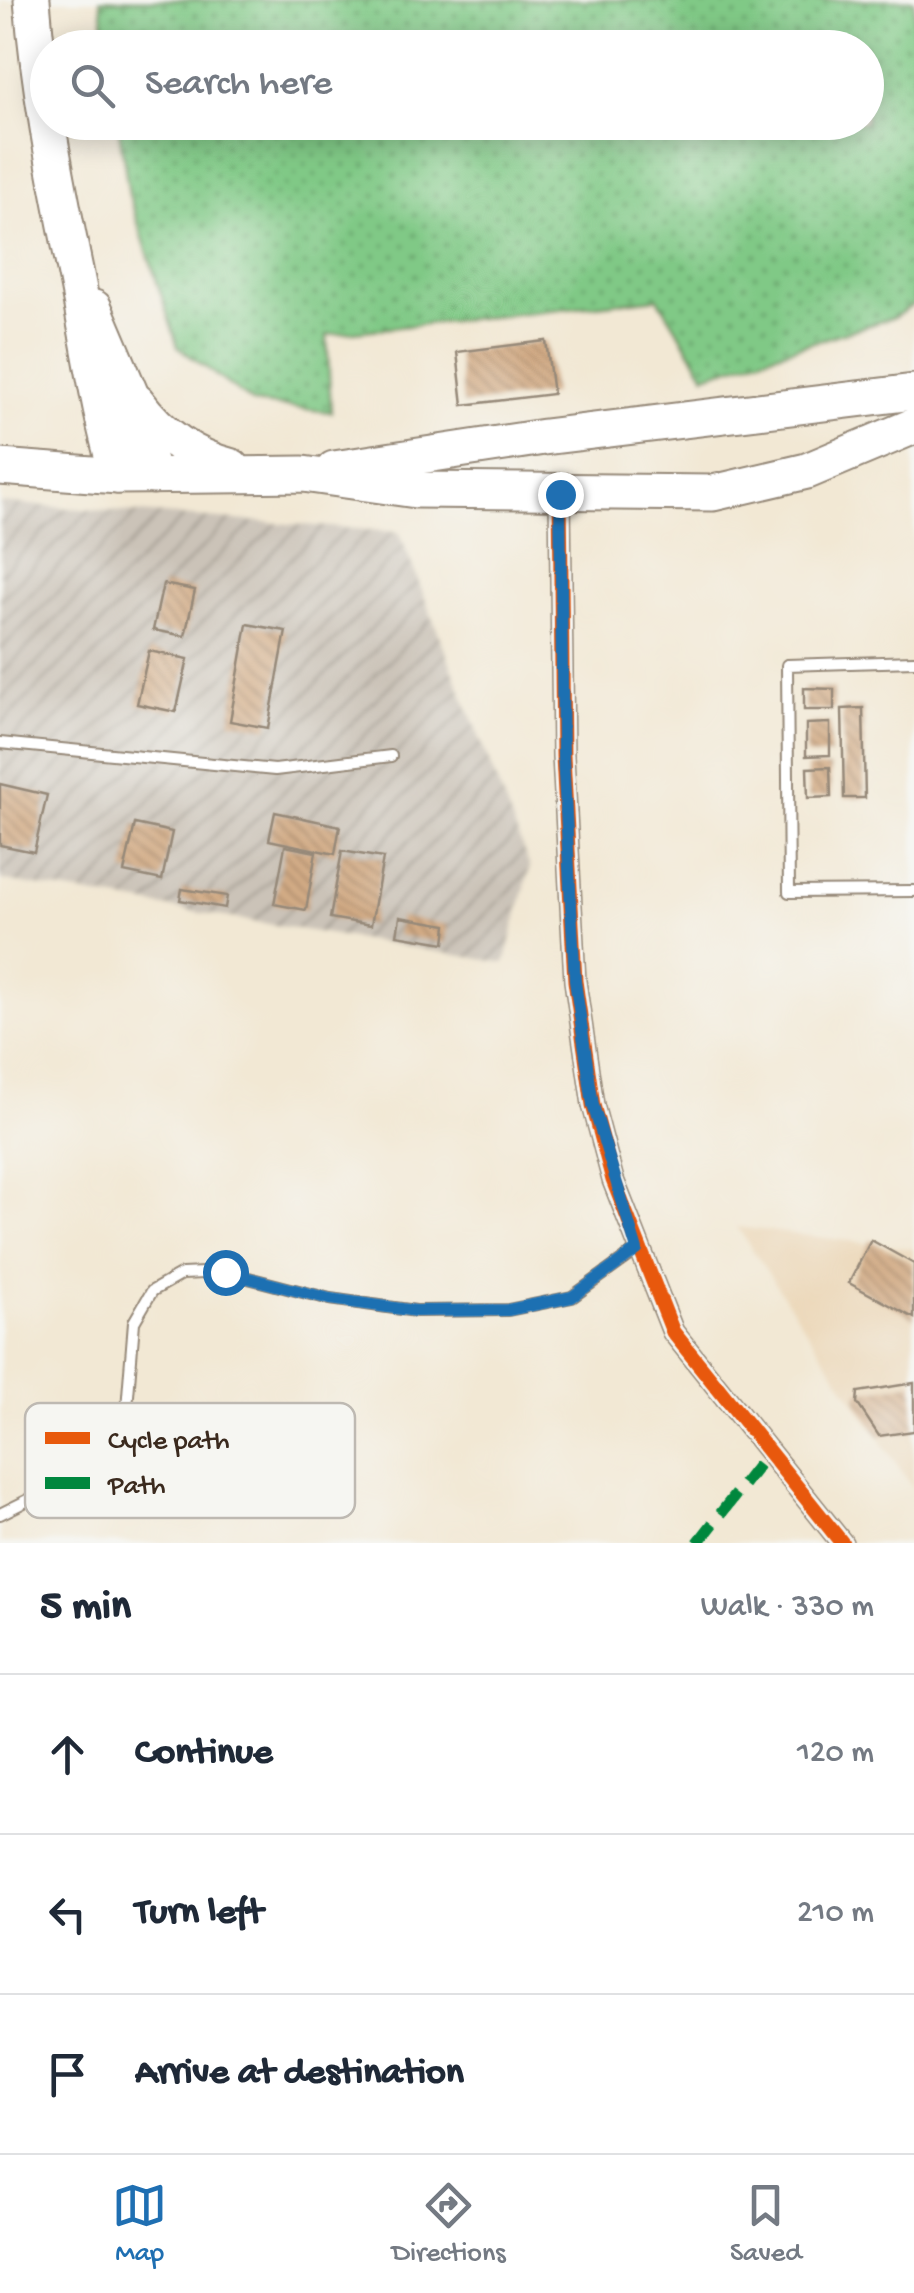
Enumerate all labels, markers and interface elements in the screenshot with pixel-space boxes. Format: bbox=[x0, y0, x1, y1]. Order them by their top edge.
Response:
search box bbox=[30, 30, 884, 140]
icon: search bbox=[65, 58, 120, 113]
text: Search here bbox=[145, 63, 332, 107]
route end bbox=[538, 472, 584, 518]
route start bbox=[203, 1250, 249, 1296]
legend bbox=[25, 1403, 355, 1518]
text: Cycle path bbox=[108, 1426, 230, 1459]
text: Path bbox=[107, 1471, 165, 1504]
text: 5 min bbox=[40, 1584, 131, 1633]
text: Walk · 330 m bbox=[701, 1589, 874, 1627]
icon: ahead bbox=[40, 1727, 95, 1782]
text: Continue bbox=[135, 1732, 273, 1776]
text: 120 m bbox=[797, 1735, 874, 1773]
icon: left bbox=[40, 1887, 95, 1942]
text: Turn left bbox=[135, 1892, 263, 1936]
text: 210 m bbox=[797, 1895, 874, 1933]
icon: arrive bbox=[40, 2047, 95, 2102]
text: Arrive at destination bbox=[135, 2052, 464, 2096]
tab: Map bbox=[112, 2178, 167, 2271]
tab: Directions bbox=[392, 2178, 506, 2271]
tab: Saved bbox=[730, 2178, 802, 2271]

